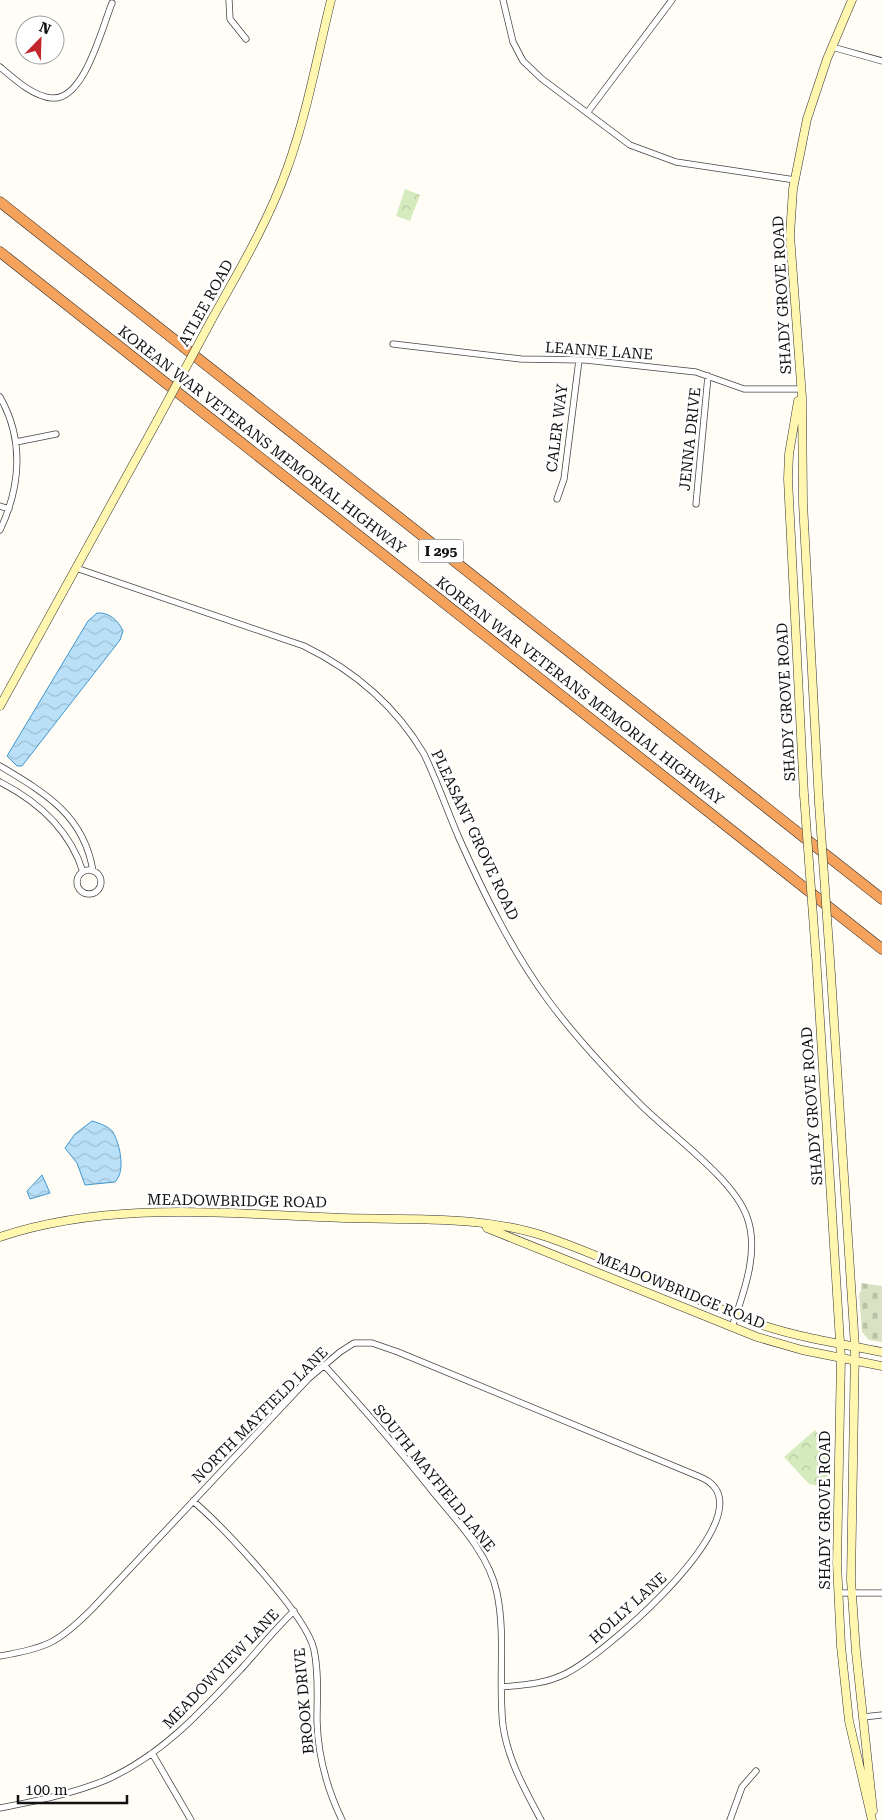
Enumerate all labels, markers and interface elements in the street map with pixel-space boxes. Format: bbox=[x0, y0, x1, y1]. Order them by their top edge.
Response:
north arrow bbox=[15, 15, 65, 65]
text: N bbox=[37, 19, 53, 38]
street label: SHADY GROVE ROAD bbox=[769, 215, 795, 375]
street label: ATLEE ROAD bbox=[175, 256, 237, 350]
street label: KOREAN WAR VETERANS MEMORIAL HIGHWAY bbox=[115, 322, 410, 558]
street label: LEANNE LANE bbox=[544, 338, 654, 364]
street label: CALER WAY bbox=[543, 382, 571, 473]
street label: JENNA DRIVE bbox=[676, 386, 704, 492]
road number: I 295 bbox=[418, 540, 464, 562]
street label: KOREAN WAR VETERANS MEMORIAL HIGHWAY bbox=[433, 573, 728, 809]
street label: SHADY GROVE ROAD bbox=[773, 622, 799, 782]
street label: PLEASANT GROVE ROAD bbox=[427, 747, 523, 923]
street label: SHADY GROVE ROAD bbox=[797, 1026, 827, 1186]
street label: MEADOWBRIDGE ROAD bbox=[147, 1190, 327, 1212]
street label: MEADOWBRIDGE ROAD bbox=[594, 1249, 768, 1333]
street label: NORTH MAYFIELD LANE bbox=[188, 1343, 332, 1487]
street label: SOUTH MAYFIELD LANE bbox=[369, 1401, 499, 1555]
street label: SHADY GROVE ROAD bbox=[816, 1431, 834, 1589]
street label: HOLLY LANE bbox=[586, 1569, 670, 1647]
street label: MEADOWVIEW LANE bbox=[159, 1605, 283, 1733]
street label: BROOK DRIVE bbox=[290, 1647, 318, 1755]
scale bar bbox=[18, 1772, 126, 1804]
text: 100 m bbox=[25, 1781, 68, 1799]

